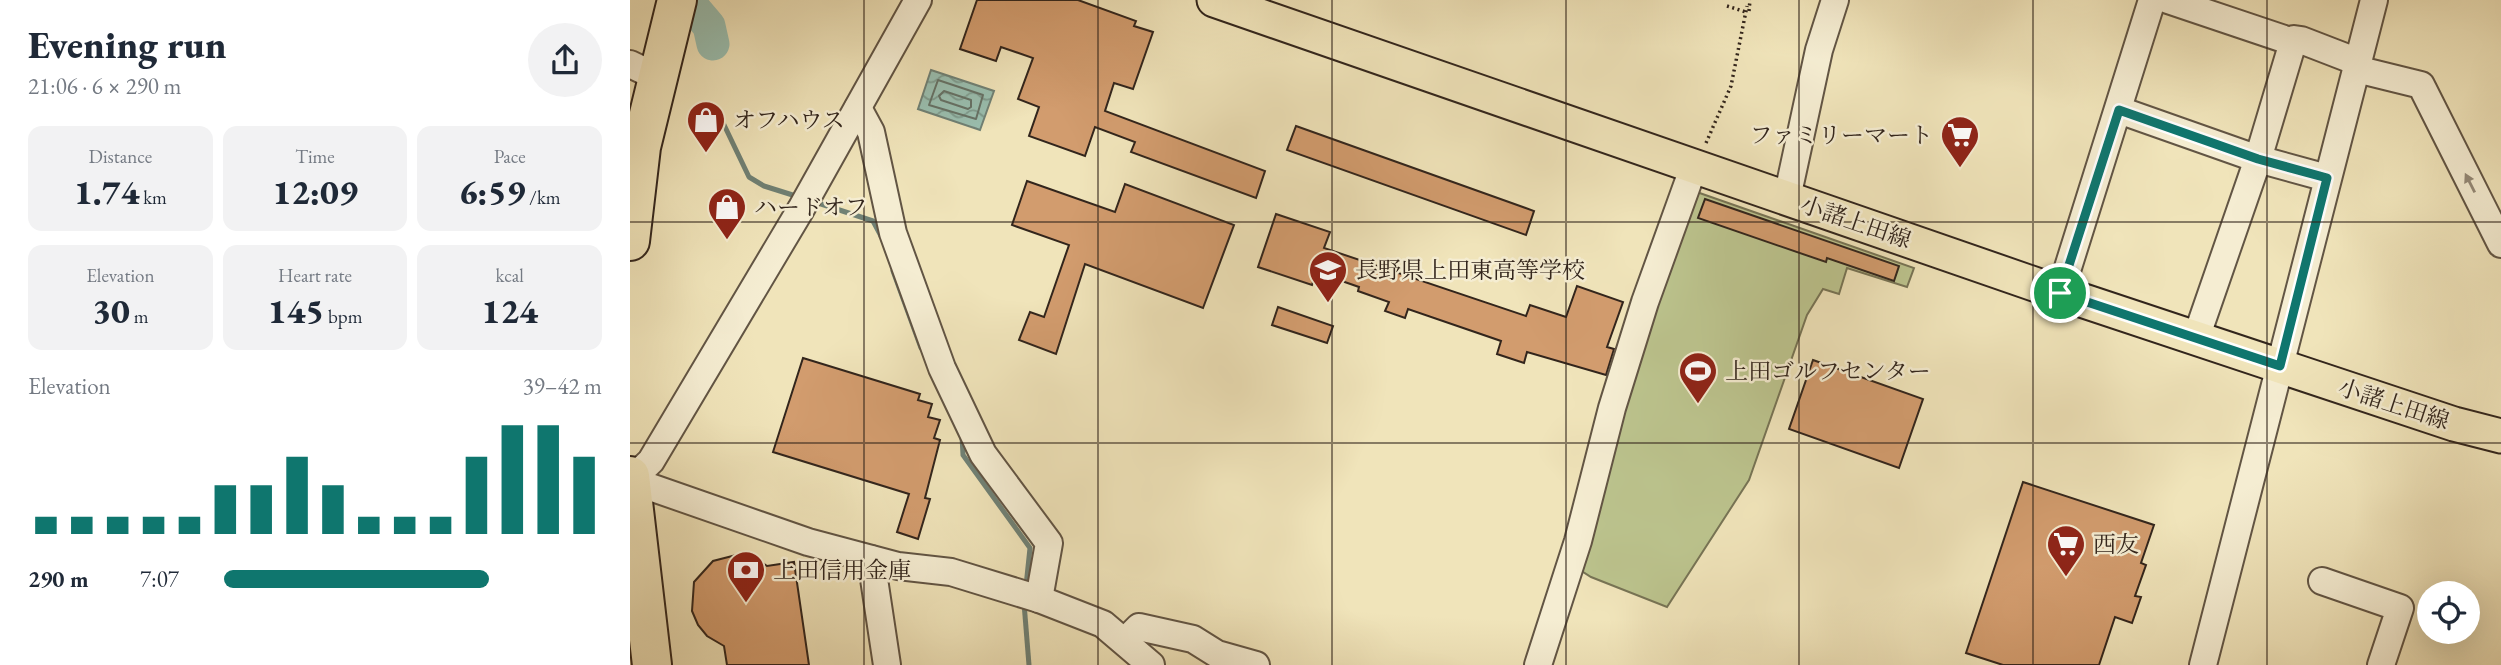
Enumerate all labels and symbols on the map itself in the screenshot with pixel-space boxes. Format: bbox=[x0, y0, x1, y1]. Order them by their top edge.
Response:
shop icon: オフハウス bbox=[685, 99, 727, 154]
place label: オフハウス bbox=[733, 105, 845, 135]
supermarket icon: ファミリーマート bbox=[1939, 114, 1981, 169]
place label: ファミリーマート bbox=[1749, 120, 1933, 150]
one-way arrow bbox=[2465, 173, 2476, 193]
shop icon: ハードオフ bbox=[706, 186, 748, 241]
street label: 小諸上田線 bbox=[1797, 189, 1915, 255]
place label: ハードオフ bbox=[754, 192, 868, 222]
school or university icon: 長野県上田東高等学校 bbox=[1307, 249, 1349, 304]
place label: 長野県上田東高等学校 bbox=[1355, 255, 1585, 285]
pin bbox=[2030, 263, 2090, 323]
sports icon: 上田ゴルフセンター bbox=[1677, 350, 1719, 405]
place label: 上田ゴルフセンター bbox=[1725, 356, 1931, 386]
street label: 小諸上田線 bbox=[2335, 372, 2453, 436]
supermarket icon: 西友 bbox=[2045, 523, 2087, 578]
place label: 西友 bbox=[2093, 529, 2139, 559]
bank icon: 上田信用金庫 bbox=[725, 549, 767, 604]
place label: 上田信用金庫 bbox=[773, 555, 911, 585]

